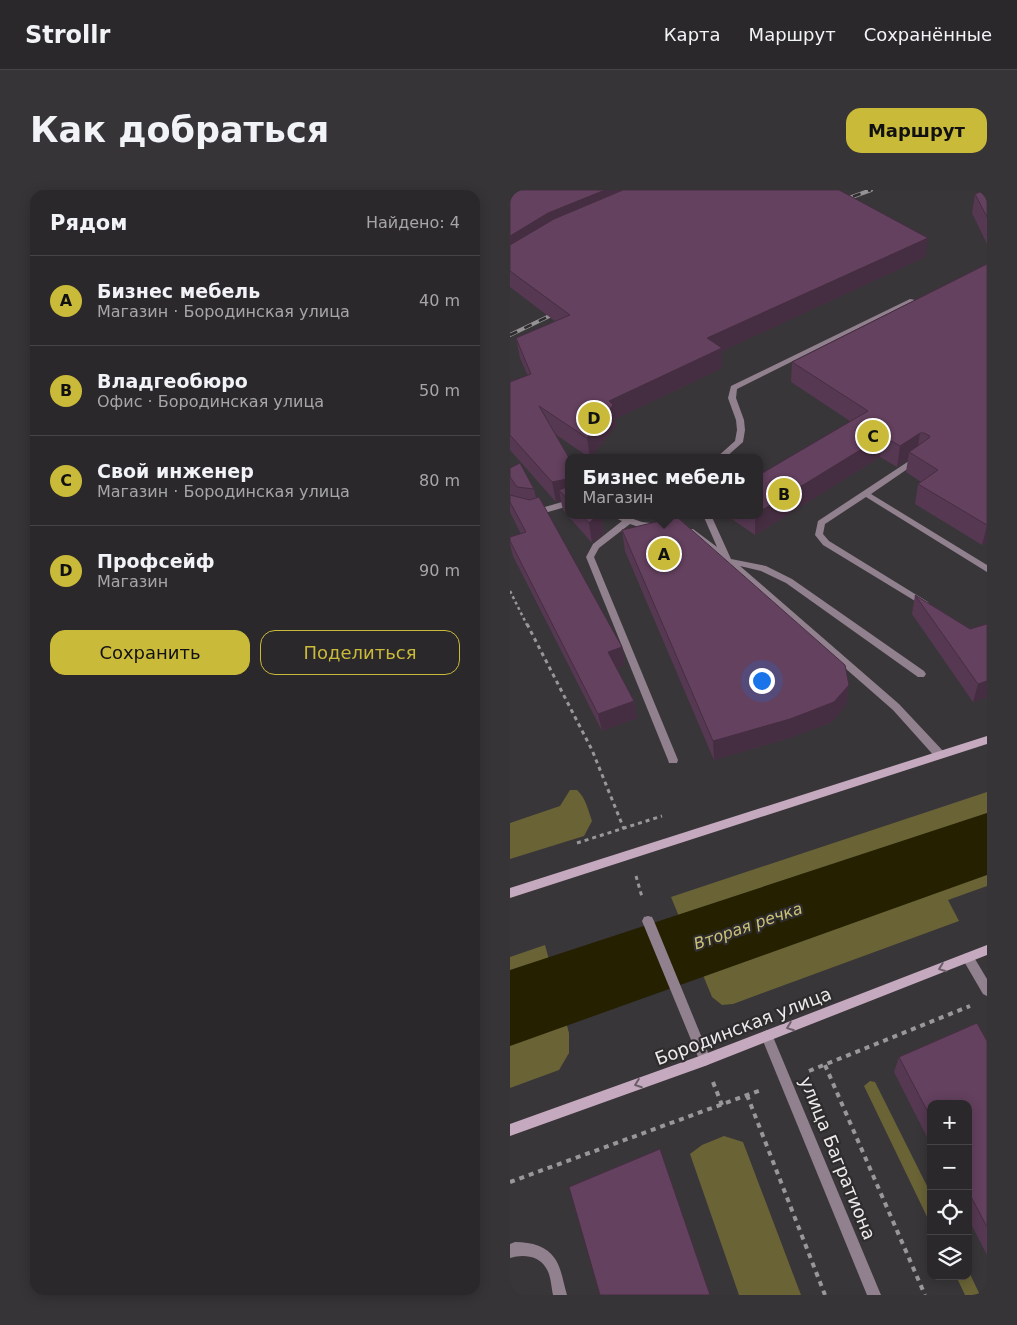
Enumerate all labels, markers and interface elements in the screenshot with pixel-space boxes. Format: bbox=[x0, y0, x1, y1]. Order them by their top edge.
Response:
text: Strollr bbox=[25, 21, 110, 49]
text: Карта bbox=[664, 24, 721, 45]
text: Маршрут bbox=[749, 24, 836, 45]
text: Сохранённые bbox=[864, 24, 992, 45]
button: Маршрут bbox=[846, 108, 987, 153]
text: Как добраться bbox=[30, 110, 329, 150]
text: Рядом bbox=[50, 211, 127, 235]
text: Найдено: 4 bbox=[366, 213, 460, 232]
text: Бизнес мебель bbox=[97, 280, 260, 302]
text: A bbox=[60, 291, 72, 310]
text: 40 m bbox=[419, 291, 460, 310]
text: Магазин · Бородинская улица bbox=[97, 302, 350, 321]
text: Владгеобюро bbox=[97, 370, 248, 392]
text: B bbox=[60, 381, 72, 400]
text: 50 m bbox=[419, 381, 460, 400]
text: Офис · Бородинская улица bbox=[97, 392, 324, 411]
pin: D bbox=[578, 399, 610, 437]
pin: C bbox=[857, 417, 889, 455]
popup bbox=[565, 454, 763, 519]
text: Свой инженер bbox=[97, 460, 254, 482]
text: Бизнес мебель bbox=[582, 466, 746, 488]
text: C bbox=[60, 471, 72, 490]
text: 80 m bbox=[419, 471, 460, 490]
pin: B bbox=[768, 475, 800, 513]
text: Магазин · Бородинская улица bbox=[97, 482, 350, 501]
text: Магазин bbox=[582, 488, 654, 507]
pin: A bbox=[648, 535, 680, 573]
text: Профсейф bbox=[97, 550, 215, 572]
text: D bbox=[59, 561, 73, 580]
text: 90 m bbox=[419, 561, 460, 580]
text: Магазин bbox=[97, 572, 168, 591]
button: Сохранить bbox=[50, 630, 250, 675]
button: Поделиться bbox=[260, 630, 460, 675]
your location bbox=[749, 668, 775, 694]
water label: Вторая речка bbox=[691, 899, 805, 953]
one-way arrow bbox=[938, 962, 946, 972]
street label: Бородинская улица bbox=[652, 983, 834, 1069]
one-way arrow bbox=[786, 1021, 795, 1031]
street label: улица Багратиона bbox=[796, 1073, 880, 1243]
one-way arrow bbox=[634, 1078, 643, 1088]
map controls bbox=[927, 1100, 972, 1280]
button: + bbox=[927, 1100, 972, 1145]
button: − bbox=[927, 1145, 972, 1190]
button: locate bbox=[927, 1190, 972, 1235]
button: layers bbox=[927, 1235, 972, 1280]

